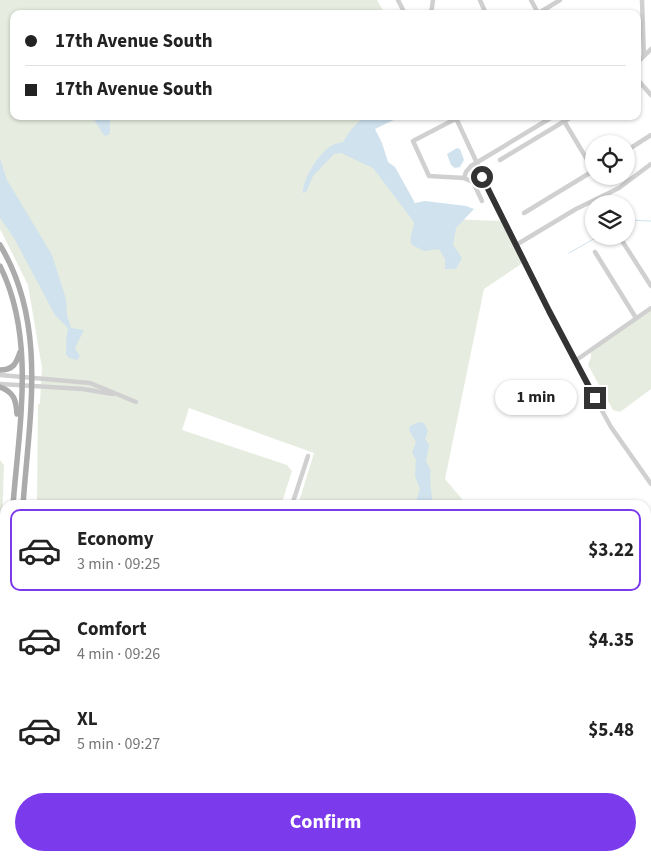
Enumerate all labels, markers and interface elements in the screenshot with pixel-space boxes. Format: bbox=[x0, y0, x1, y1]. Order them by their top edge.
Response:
text: 17th Avenue South bbox=[55, 28, 213, 55]
text: 17th Avenue South bbox=[55, 76, 213, 103]
map controls bbox=[585, 135, 635, 245]
button: locate bbox=[585, 135, 635, 185]
route start bbox=[471, 166, 493, 188]
button: layers bbox=[585, 195, 635, 245]
callout: 1 min bbox=[495, 380, 578, 416]
text: 1 min bbox=[517, 386, 555, 408]
route end bbox=[584, 387, 606, 409]
text: Economy bbox=[77, 526, 154, 553]
icon: car bbox=[17, 528, 62, 573]
text: $3.22 bbox=[588, 537, 634, 564]
text: 3 min · 09:25 bbox=[77, 553, 160, 575]
text: Comfort bbox=[77, 616, 147, 643]
icon: car bbox=[17, 618, 62, 663]
text: $4.35 bbox=[588, 627, 634, 654]
text: 4 min · 09:26 bbox=[77, 643, 160, 665]
text: XL bbox=[77, 706, 98, 733]
icon: car bbox=[17, 708, 62, 753]
text: $5.48 bbox=[588, 717, 634, 744]
text: 5 min · 09:27 bbox=[77, 733, 160, 755]
button: Confirm bbox=[15, 793, 636, 851]

